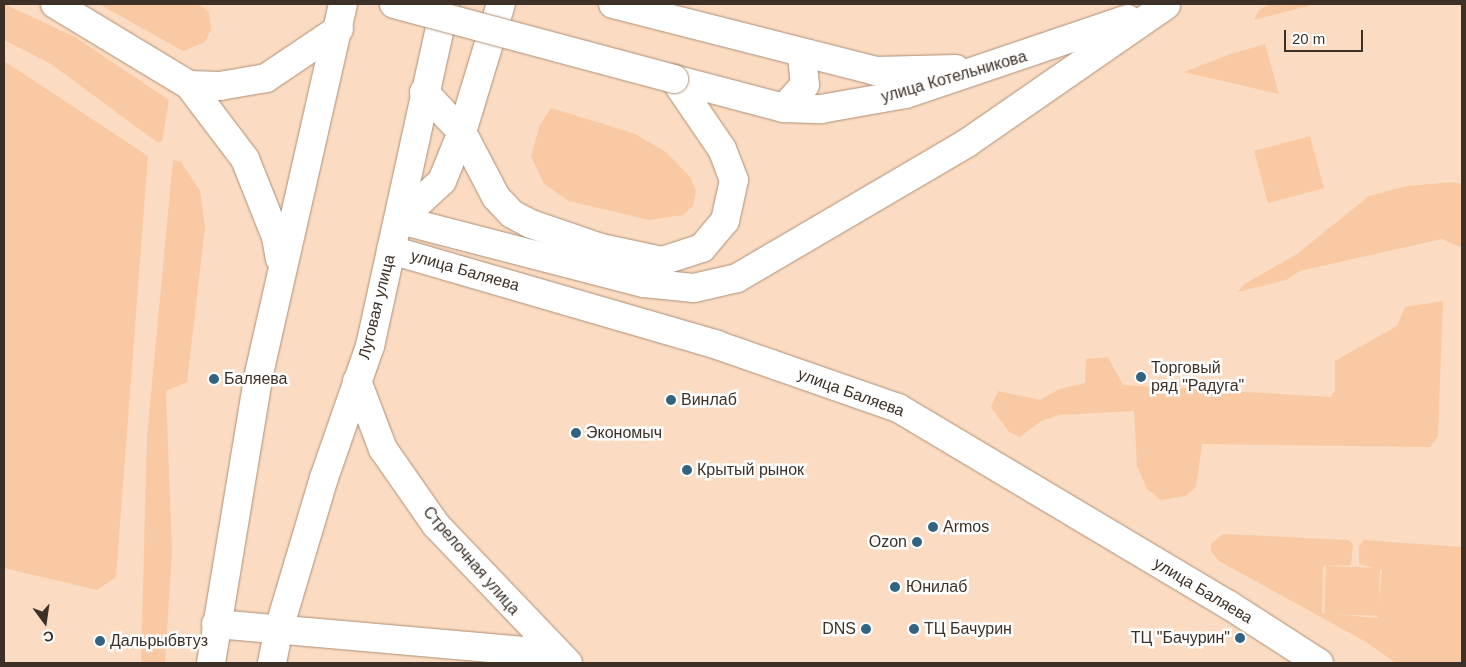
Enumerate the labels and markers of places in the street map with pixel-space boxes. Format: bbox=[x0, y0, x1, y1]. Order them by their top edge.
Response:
place label: Торговый ряд "Радуга" bbox=[1151, 358, 1244, 396]
place label: Баляева bbox=[224, 369, 288, 389]
marker: Торговый ряд "Радуга" bbox=[1135, 371, 1147, 383]
marker: Баляева bbox=[208, 373, 220, 385]
place label: Винлаб bbox=[681, 390, 737, 410]
marker: Винлаб bbox=[665, 394, 677, 406]
place label: Экономыч bbox=[586, 423, 662, 443]
marker: Экономыч bbox=[570, 427, 582, 439]
place label: Крытый рынок bbox=[697, 460, 804, 480]
marker: Крытый рынок bbox=[681, 464, 693, 476]
place label: Armos bbox=[943, 517, 989, 537]
marker: Armos bbox=[927, 521, 939, 533]
place label: Ozon bbox=[869, 532, 907, 552]
marker: Ozon bbox=[911, 536, 923, 548]
place label: Юнилаб bbox=[906, 577, 967, 597]
marker: Юнилаб bbox=[888, 580, 902, 594]
place label: DNS bbox=[822, 619, 856, 639]
place label: ТЦ Бачурин bbox=[924, 619, 1012, 639]
marker: DNS bbox=[860, 623, 872, 635]
marker: ТЦ Бачурин bbox=[908, 623, 920, 635]
place label: ТЦ "Бачурин" bbox=[1131, 628, 1230, 648]
place label: Дальрыбвтуз bbox=[110, 631, 208, 651]
marker: ТЦ "Бачурин" bbox=[1234, 632, 1246, 644]
marker: Дальрыбвтуз bbox=[94, 635, 106, 647]

